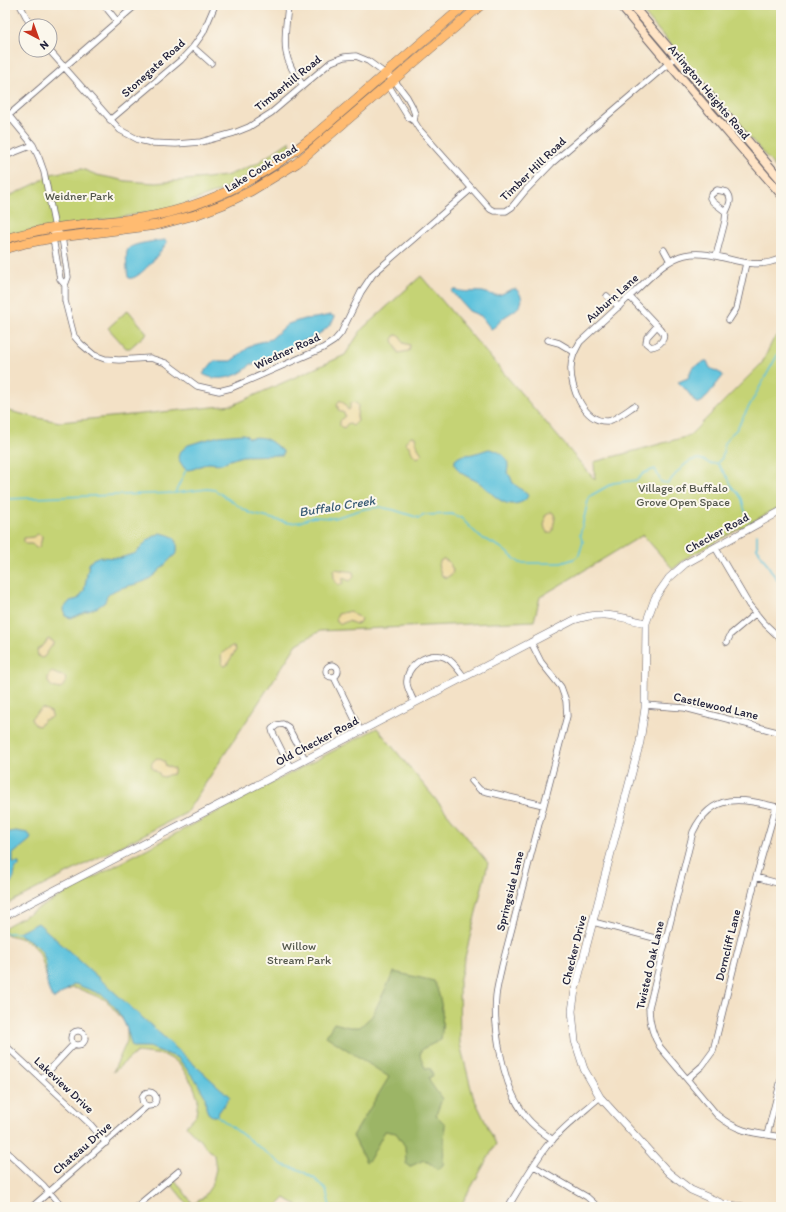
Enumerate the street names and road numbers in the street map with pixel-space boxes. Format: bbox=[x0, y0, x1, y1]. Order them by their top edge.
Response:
street label: Stonegate Road bbox=[118, 35, 188, 100]
street label: Arlington Heights Road bbox=[665, 42, 753, 143]
street label: Timberhill Road bbox=[252, 52, 324, 114]
street label: Timber Hill Road bbox=[497, 134, 569, 204]
street label: Lake Cook Road bbox=[222, 141, 300, 195]
street label: Auburn Lane bbox=[583, 271, 641, 325]
street label: Wiedner Road bbox=[252, 329, 323, 372]
street label: Checker Road bbox=[683, 509, 752, 556]
street label: Castlewood Lane bbox=[672, 689, 760, 723]
street label: Old Checker Road bbox=[273, 713, 361, 769]
street label: Springside Lane bbox=[493, 849, 527, 932]
street label: Dorncliff Lane bbox=[712, 908, 744, 982]
street label: Checker Drive bbox=[559, 913, 590, 986]
street label: Twisted Oak Lane bbox=[633, 919, 667, 1011]
street label: Lakeview Drive bbox=[31, 1054, 97, 1116]
street label: Chateau Drive bbox=[50, 1119, 114, 1177]

